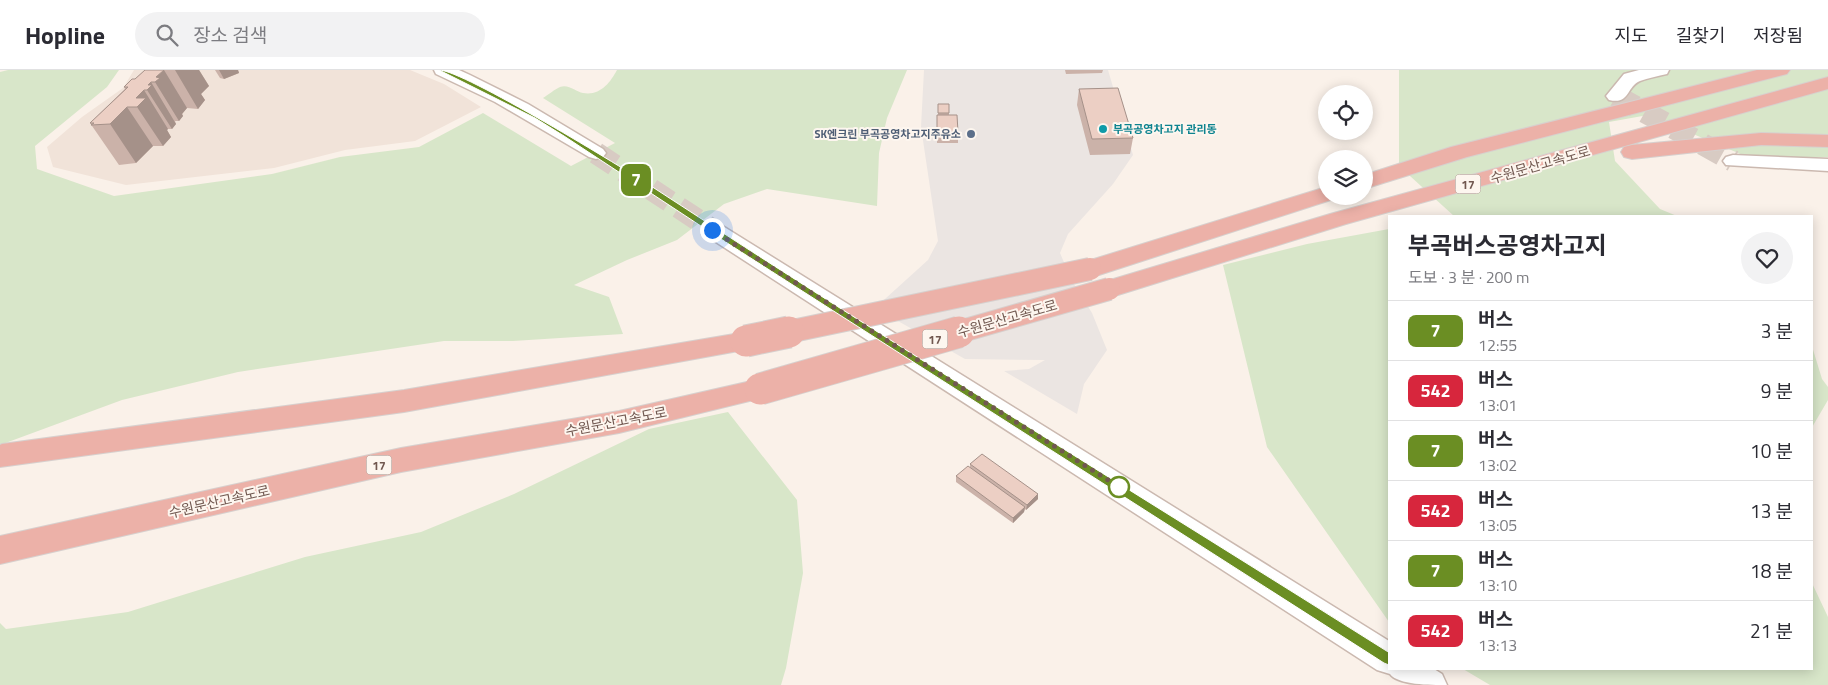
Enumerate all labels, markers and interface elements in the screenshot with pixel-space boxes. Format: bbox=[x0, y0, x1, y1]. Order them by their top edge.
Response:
search box bbox=[135, 12, 485, 57]
text: Hopline bbox=[25, 17, 105, 53]
text: 장소 검색 bbox=[193, 20, 267, 49]
icon: search bbox=[153, 21, 181, 49]
text: 지도 bbox=[1615, 22, 1648, 49]
text: 길찾기 bbox=[1676, 22, 1725, 49]
text: 저장됨 bbox=[1753, 22, 1803, 49]
map controls bbox=[1318, 85, 1373, 205]
button: locate bbox=[1318, 85, 1373, 140]
place label: 부곡공영차고지 관리동 bbox=[1113, 121, 1217, 137]
marker: 부곡공영차고지 관리동 bbox=[1097, 123, 1109, 135]
place label: SK엔크린 부곡공영차고지주유소 bbox=[815, 126, 961, 142]
marker: SK엔크린 부곡공영차고지주유소 bbox=[965, 128, 977, 140]
street label: 수원문산고속도로 bbox=[1488, 140, 1593, 188]
button: layers bbox=[1318, 150, 1373, 205]
line badge: 7 bbox=[620, 164, 652, 196]
text: 7 bbox=[631, 166, 641, 193]
road number: 17 bbox=[1456, 175, 1480, 194]
your location bbox=[700, 218, 725, 243]
text: 부곡버스공영차고지 bbox=[1408, 227, 1607, 263]
button: heart bbox=[1741, 232, 1793, 284]
text: 도보 · 3 분 · 200 m bbox=[1408, 265, 1529, 289]
street label: 수원문산고속도로 bbox=[955, 294, 1060, 342]
text: 버스 bbox=[1478, 304, 1513, 333]
text: 3 분 bbox=[1761, 316, 1793, 345]
text: 7 bbox=[1430, 317, 1441, 344]
road number: 17 bbox=[922, 330, 948, 348]
text: 12:55 bbox=[1478, 333, 1517, 357]
text: 버스 bbox=[1478, 364, 1513, 393]
text: 9 분 bbox=[1761, 376, 1793, 405]
text: 542 bbox=[1420, 377, 1451, 404]
text: 13:01 bbox=[1478, 393, 1517, 417]
street label: 수원문산고속도로 bbox=[563, 401, 669, 441]
text: 버스 bbox=[1478, 424, 1513, 453]
text: 10 분 bbox=[1750, 436, 1793, 465]
text: 7 bbox=[1430, 437, 1441, 464]
text: 13:02 bbox=[1478, 453, 1517, 477]
road number: 17 bbox=[366, 456, 392, 474]
unlabelled marker bbox=[1108, 476, 1130, 498]
street label: 수원문산고속도로 bbox=[166, 479, 272, 523]
text: 버스 bbox=[1478, 484, 1513, 513]
text: 13 분 bbox=[1750, 496, 1793, 525]
text: 542 bbox=[1420, 497, 1451, 524]
text: 13:05 bbox=[1478, 513, 1517, 537]
text: 버스 bbox=[1478, 544, 1513, 573]
text: 18 분 bbox=[1750, 556, 1793, 585]
text: 7 bbox=[1430, 557, 1441, 584]
text: 13:10 bbox=[1478, 573, 1517, 597]
text: 버스 bbox=[1478, 604, 1513, 633]
text: 21 분 bbox=[1750, 616, 1793, 645]
text: 542 bbox=[1420, 617, 1451, 644]
text: 13:13 bbox=[1478, 633, 1517, 657]

